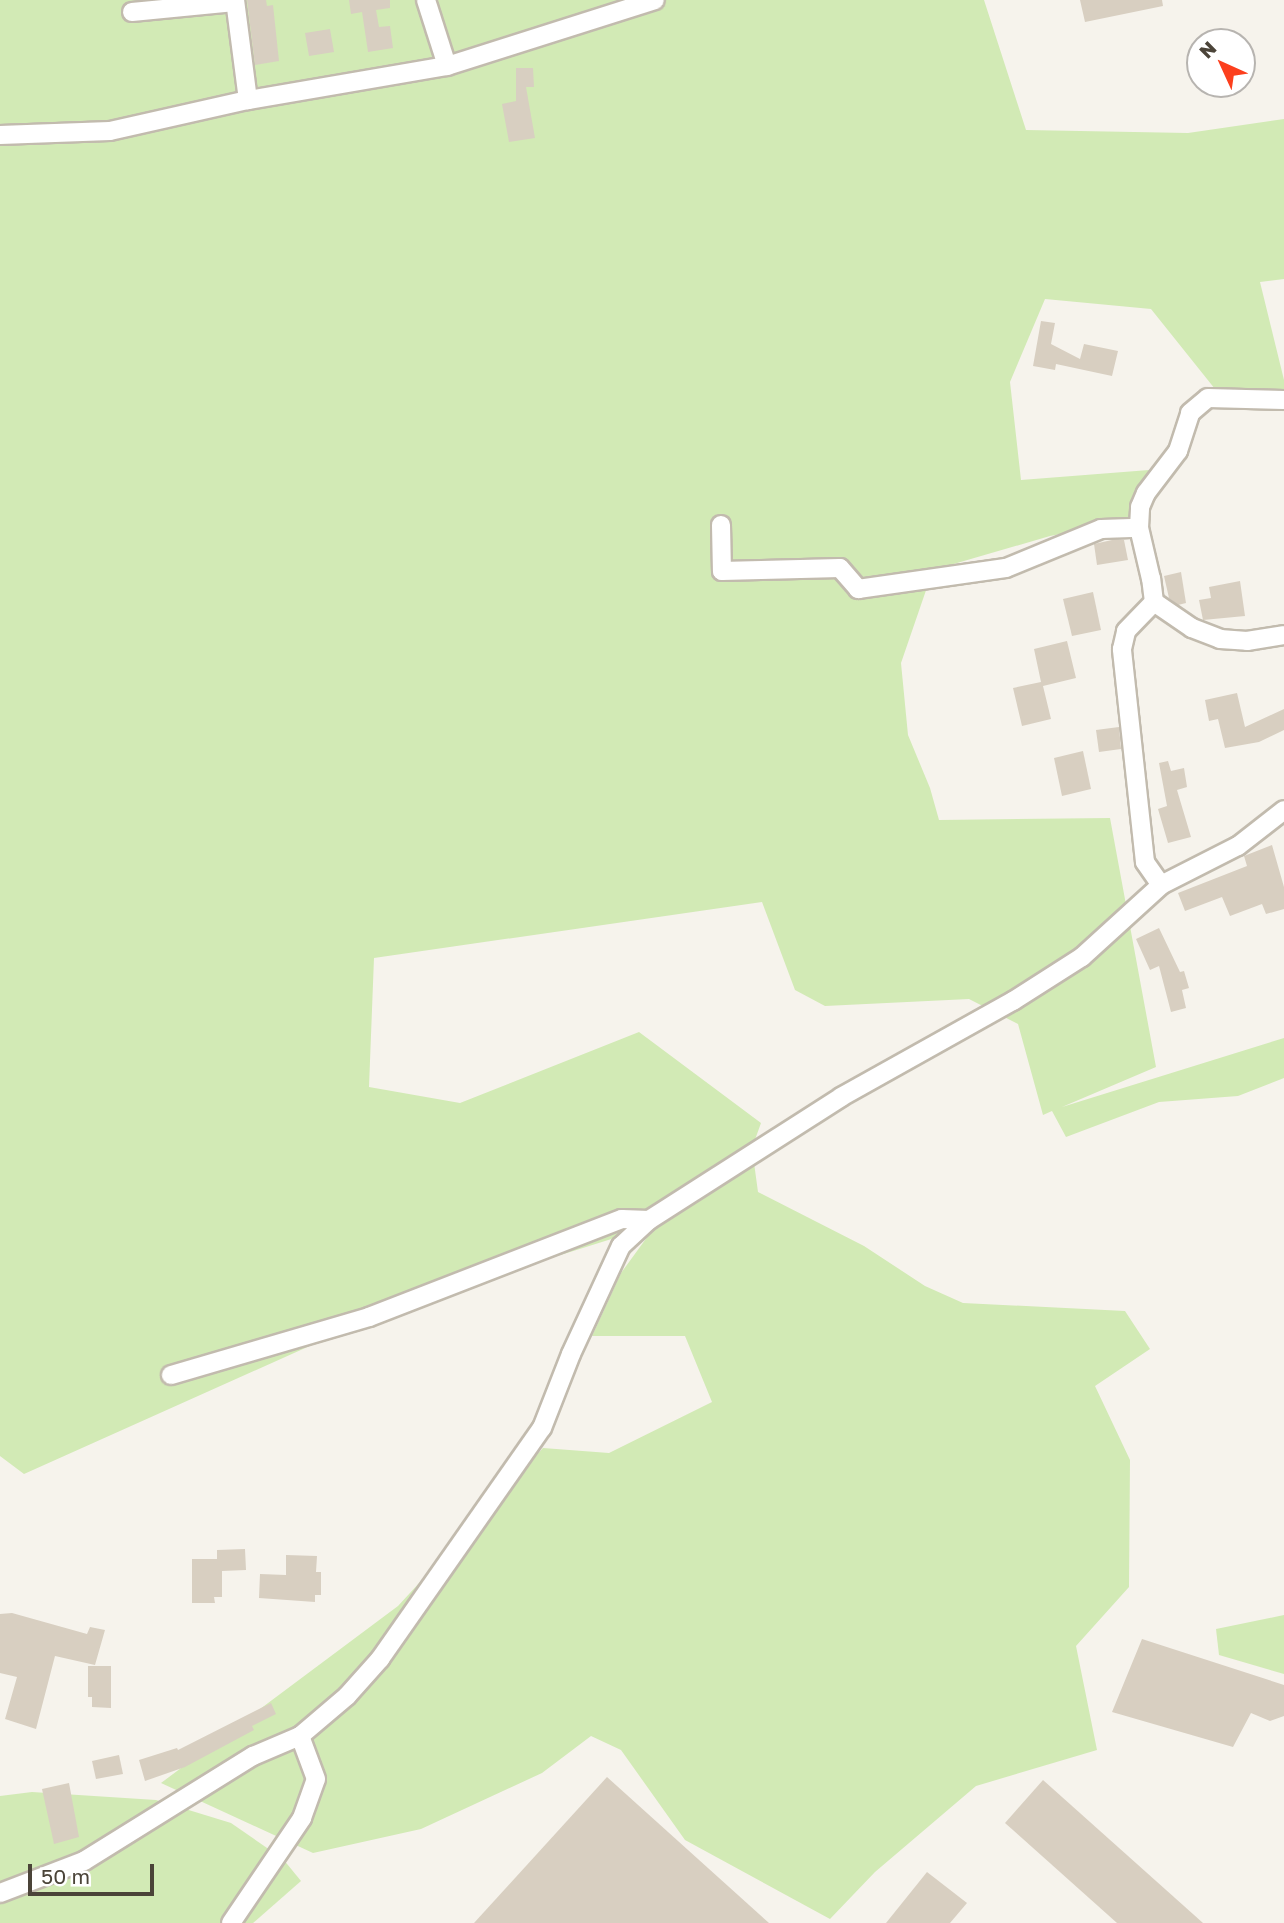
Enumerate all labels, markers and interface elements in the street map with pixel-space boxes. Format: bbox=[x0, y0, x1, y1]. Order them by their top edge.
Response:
north arrow bbox=[1186, 28, 1256, 98]
text: N bbox=[1194, 36, 1220, 62]
scale bar bbox=[32, 1850, 158, 1894]
text: 50 m bbox=[41, 1863, 90, 1889]

